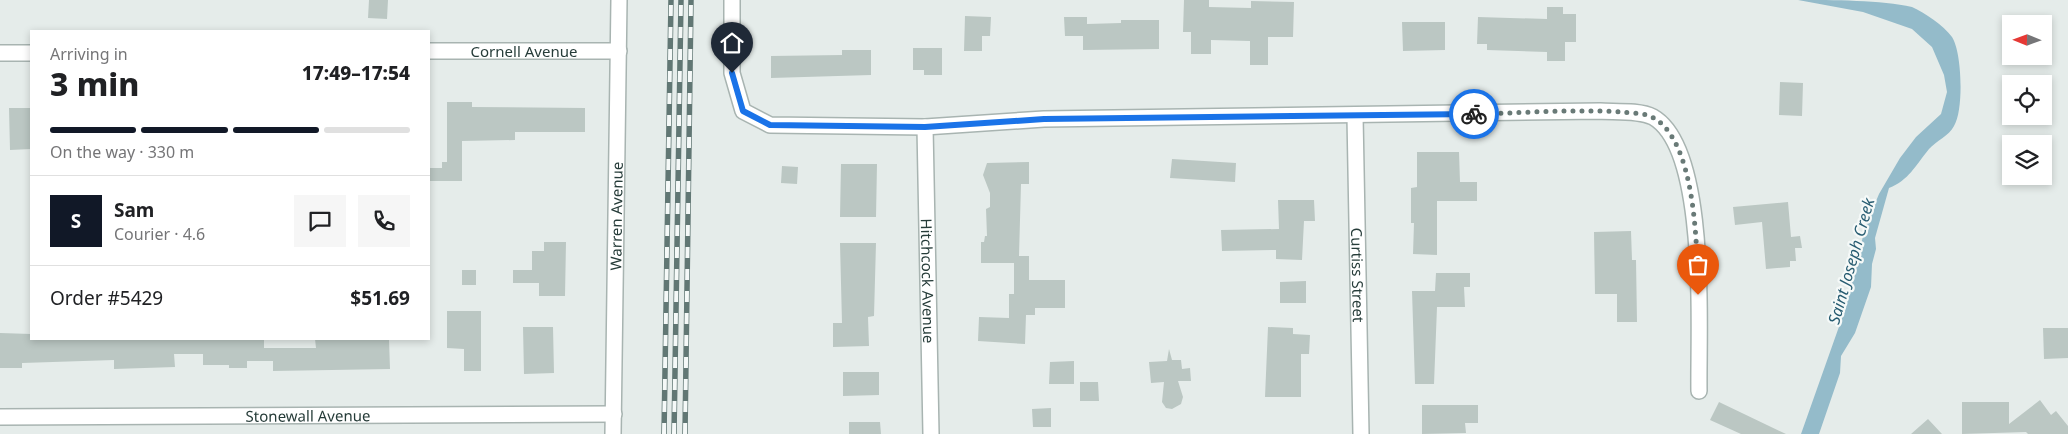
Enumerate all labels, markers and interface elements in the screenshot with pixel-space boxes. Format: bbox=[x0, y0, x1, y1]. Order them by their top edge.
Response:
north arrow bbox=[2002, 15, 2052, 65]
map controls bbox=[2002, 15, 2052, 185]
pin bbox=[711, 22, 753, 73]
icon: home bbox=[718, 29, 746, 57]
street label: Cornell Avenue bbox=[471, 41, 577, 61]
text: Arriving in bbox=[50, 43, 128, 65]
text: 17:49–17:54 bbox=[302, 60, 410, 86]
text: 3 min bbox=[50, 62, 139, 105]
button: locate bbox=[2002, 75, 2052, 125]
courier bbox=[1449, 89, 1499, 139]
icon: bike bbox=[1460, 100, 1488, 128]
button: layers bbox=[2002, 135, 2052, 185]
text: On the way · 330 m bbox=[50, 141, 194, 163]
street label: Warren Avenue bbox=[605, 162, 627, 270]
water label: Saint Joseph Creek bbox=[1822, 194, 1880, 327]
button: chat bbox=[294, 195, 346, 247]
button: phone bbox=[358, 195, 410, 247]
text: Sam bbox=[114, 197, 154, 223]
text: S bbox=[71, 208, 81, 234]
street label: Hitchcock Avenue bbox=[917, 218, 939, 344]
text: Courier · 4.6 bbox=[114, 223, 205, 245]
street label: Curtiss Street bbox=[1347, 228, 1369, 323]
pin bbox=[1677, 244, 1719, 295]
icon: bag bbox=[1684, 251, 1712, 279]
text: Order #5429 bbox=[50, 285, 163, 311]
text: $51.69 bbox=[350, 285, 410, 311]
street label: Stonewall Avenue bbox=[246, 405, 370, 426]

